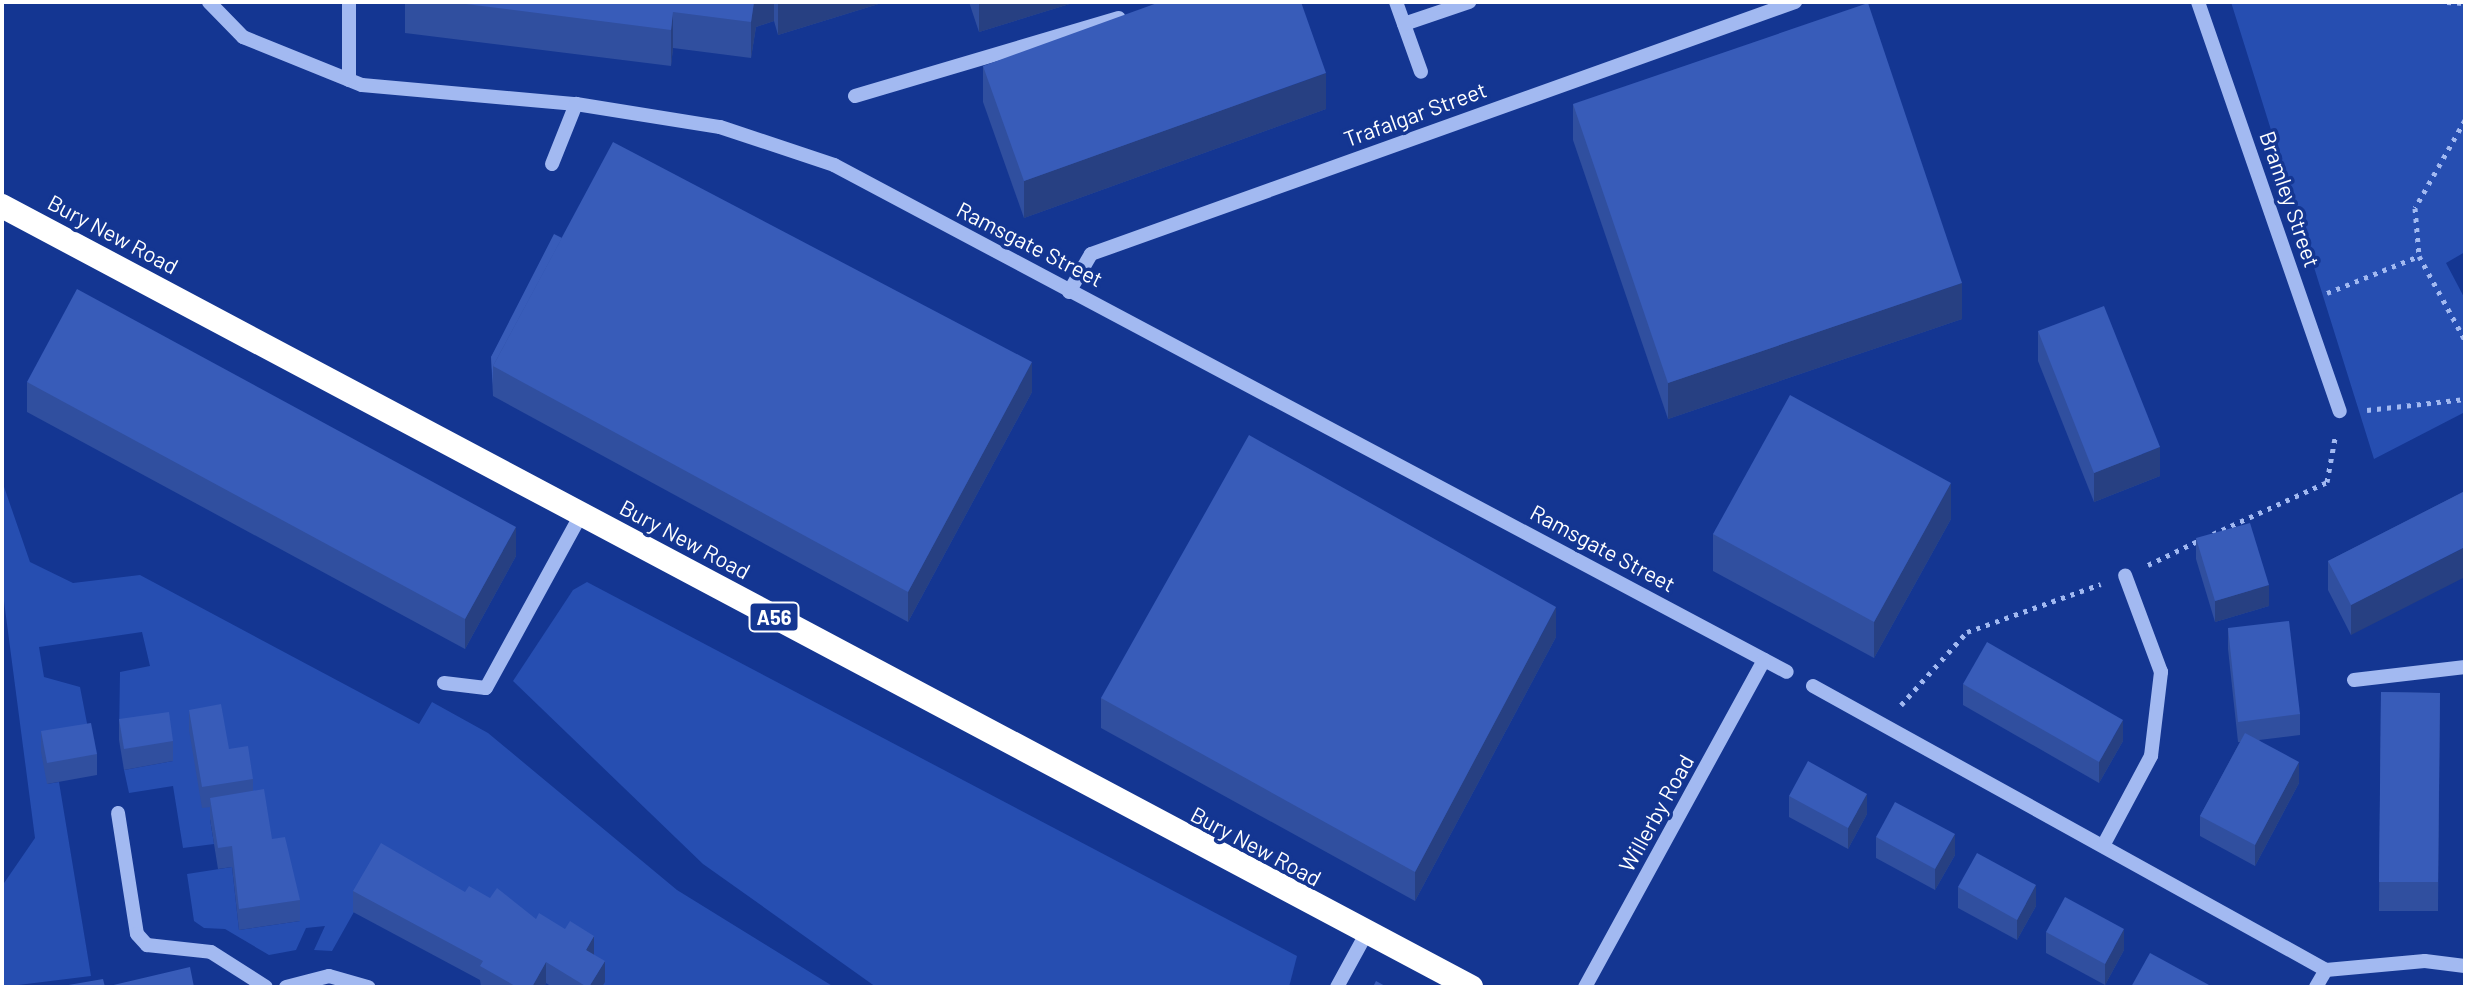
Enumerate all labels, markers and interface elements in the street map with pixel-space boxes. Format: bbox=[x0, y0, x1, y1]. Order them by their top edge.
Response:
street label: Trafalgar Street bbox=[1340, 76, 1490, 152]
street label: Bramley Street bbox=[2254, 127, 2326, 271]
street label: Bury New Road bbox=[43, 189, 183, 279]
street label: Ramsgate Street bbox=[953, 196, 1107, 292]
street label: Bury New Road bbox=[615, 494, 755, 584]
street label: Ramsgate Street bbox=[1526, 499, 1680, 597]
road number: A56 bbox=[748, 601, 800, 633]
street label: Willerby Road bbox=[1613, 750, 1699, 876]
street label: Bury New Road bbox=[1186, 801, 1326, 891]

